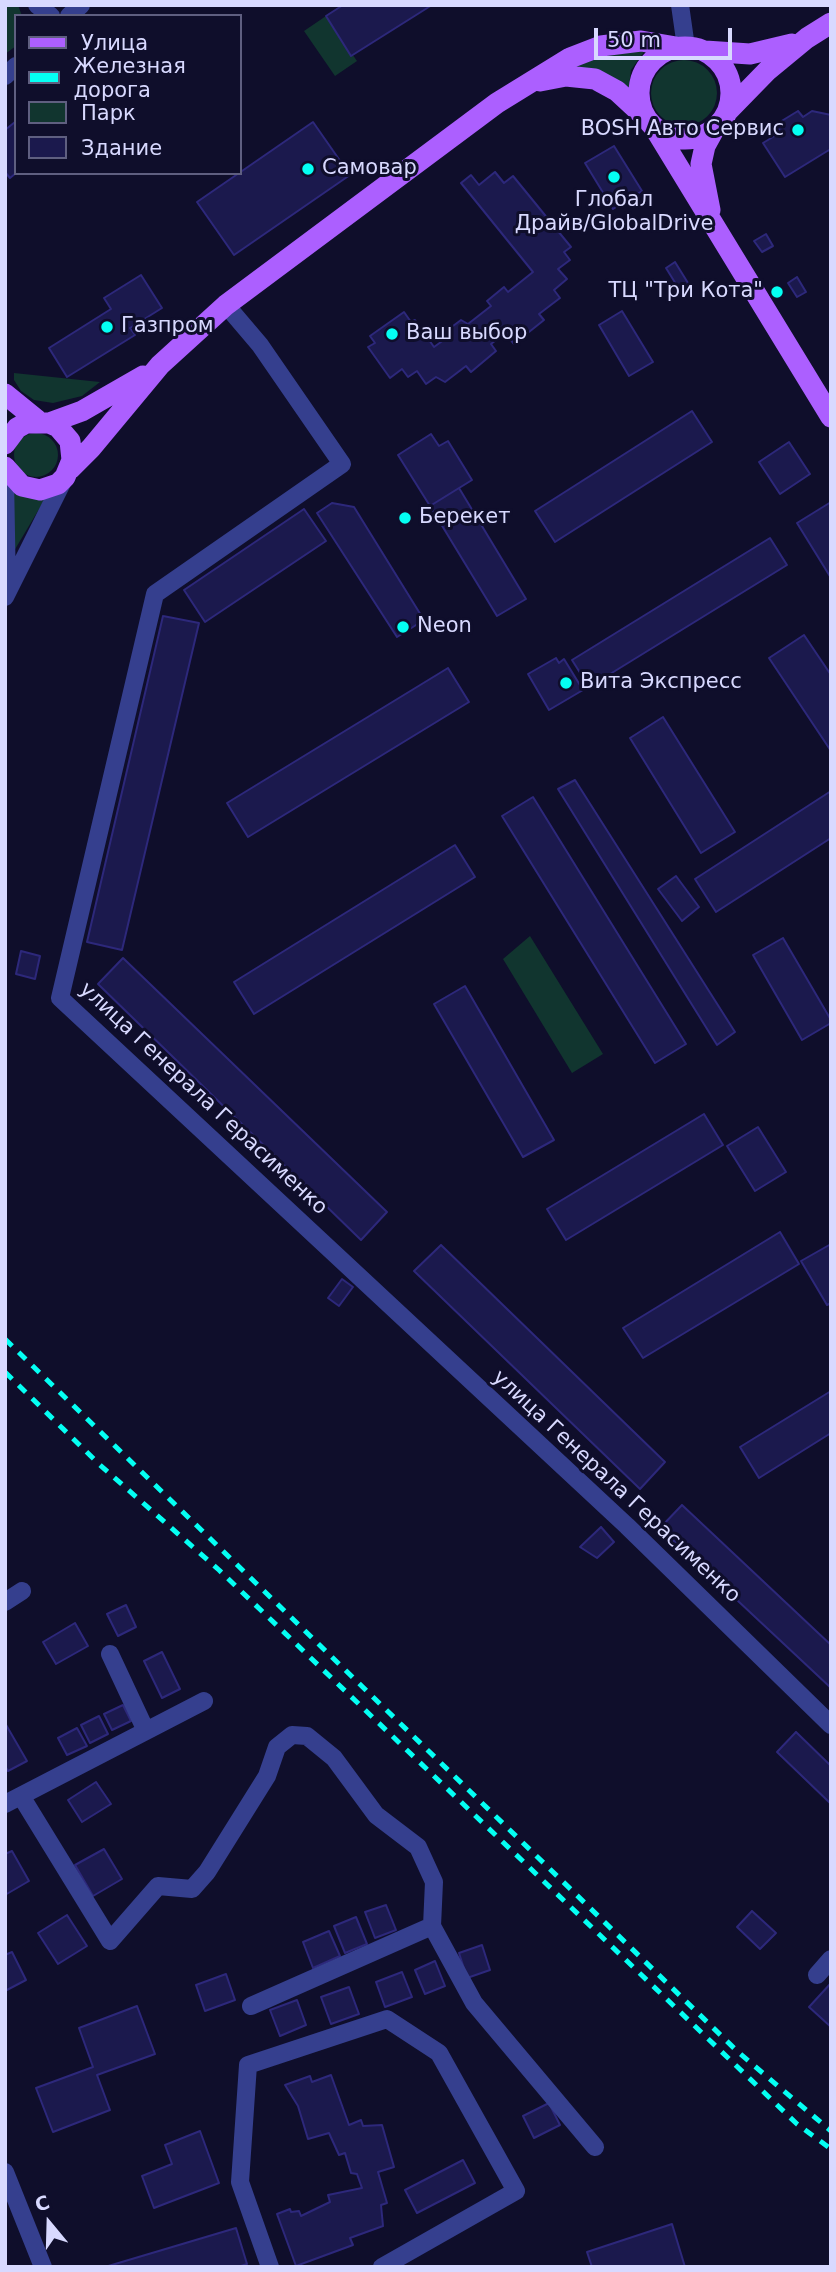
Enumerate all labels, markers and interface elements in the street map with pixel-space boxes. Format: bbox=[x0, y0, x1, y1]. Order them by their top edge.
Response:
legend bbox=[14, 14, 242, 175]
scale bar bbox=[598, 14, 736, 58]
text: 50 m bbox=[607, 28, 661, 52]
text: Улица bbox=[81, 31, 148, 55]
text: Железная дорога bbox=[74, 54, 186, 102]
text: Парк bbox=[81, 101, 136, 125]
place label: BOSH Авто Сервис bbox=[581, 117, 784, 143]
marker: BOSH Авто Сервис bbox=[790, 122, 806, 138]
text: Здание bbox=[81, 136, 162, 160]
place label: Самовар bbox=[322, 156, 417, 182]
marker: Самовар bbox=[300, 161, 316, 177]
marker: Глобал Драйв/GlobalDrive bbox=[606, 169, 622, 185]
place label: Глобал Драйв/GlobalDrive bbox=[515, 188, 713, 238]
place label: ТЦ "Три Кота" bbox=[609, 279, 763, 305]
marker: ТЦ "Три Кота" bbox=[769, 284, 785, 300]
place label: Газпром bbox=[121, 314, 214, 340]
marker: Газпром bbox=[99, 319, 115, 335]
place label: Ваш выбор bbox=[406, 321, 527, 347]
marker: Ваш выбор bbox=[384, 326, 400, 342]
place label: Берекет bbox=[419, 505, 510, 531]
marker: Берекет bbox=[397, 510, 413, 526]
place label: Neon bbox=[417, 614, 472, 640]
marker: Neon bbox=[395, 619, 411, 635]
place label: Вита Экспресс bbox=[580, 670, 742, 696]
marker: Вита Экспресс bbox=[558, 675, 574, 691]
street label: улица Генерала Герасименко bbox=[74, 977, 332, 1221]
street label: улица Генерала Герасименко bbox=[487, 1365, 745, 1609]
north arrow bbox=[14, 2188, 84, 2258]
text: С bbox=[32, 2190, 52, 2216]

